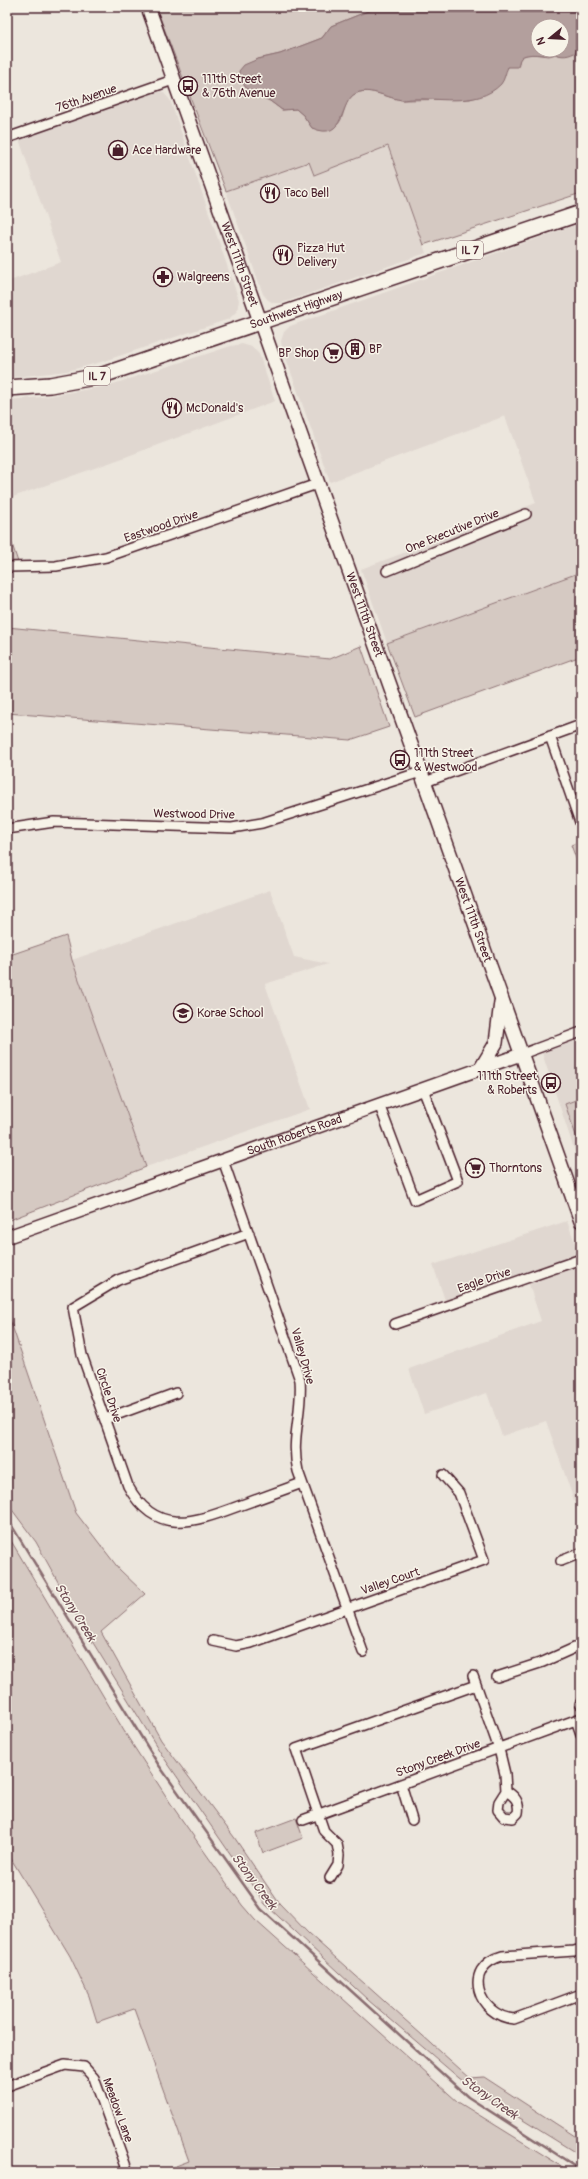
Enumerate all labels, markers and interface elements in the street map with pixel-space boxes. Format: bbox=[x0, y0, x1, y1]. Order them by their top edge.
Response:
north arrow bbox=[530, 18, 570, 58]
text: N bbox=[533, 35, 548, 46]
place label: 111th Street & 76th Avenue bbox=[202, 72, 275, 101]
bus stop icon: 111th Street & 76th Avenue bbox=[177, 75, 199, 97]
street label: 76th Avenue bbox=[54, 81, 119, 116]
shop icon: Ace Hardware bbox=[107, 139, 129, 161]
place label: Ace Hardware bbox=[132, 143, 201, 158]
restaurant icon: Taco Bell bbox=[259, 182, 281, 204]
place label: Taco Bell bbox=[284, 186, 329, 201]
street label: West 111th Street bbox=[217, 220, 261, 309]
place label: Pizza Hut Delivery bbox=[297, 241, 345, 270]
road number: IL 7 bbox=[457, 241, 483, 259]
restaurant icon: Pizza Hut Delivery bbox=[272, 244, 294, 266]
pharmacy icon: Walgreens bbox=[152, 266, 174, 288]
place label: Walgreens bbox=[177, 270, 230, 285]
street label: Southwest Highway bbox=[248, 287, 345, 333]
building icon: BP bbox=[344, 338, 366, 360]
supermarket icon: BP Shop bbox=[322, 342, 344, 364]
place label: BP bbox=[369, 342, 383, 357]
place label: BP Shop bbox=[278, 346, 319, 361]
road number: IL 7 bbox=[84, 367, 110, 385]
restaurant icon: McDonald's bbox=[161, 397, 183, 419]
place label: McDonald's bbox=[186, 401, 244, 416]
street label: One Executive Drive bbox=[403, 506, 501, 557]
street label: Eastwood Drive bbox=[122, 507, 200, 546]
street label: West 111th Street bbox=[342, 570, 386, 659]
place label: 111th Street & Westwood bbox=[414, 746, 477, 775]
bus stop icon: 111th Street & Westwood bbox=[389, 749, 411, 771]
street label: Westwood Drive bbox=[153, 806, 235, 823]
street label: West 111th Street bbox=[451, 876, 495, 964]
school or university icon: Korae School bbox=[172, 1002, 194, 1024]
place label: Korae School bbox=[197, 1006, 264, 1021]
place label: 111th Street & Roberts bbox=[477, 1069, 538, 1098]
bus stop icon: 111th Street & Roberts bbox=[540, 1072, 562, 1094]
street label: South Roberts Road bbox=[245, 1112, 344, 1159]
supermarket icon: Thorntons bbox=[464, 1157, 486, 1179]
place label: Thorntons bbox=[489, 1161, 542, 1176]
street label: Eagle Drive bbox=[456, 1264, 513, 1296]
street label: Valley Drive bbox=[287, 1326, 318, 1386]
street label: Circle Drive bbox=[92, 1366, 125, 1425]
street label: Valley Court bbox=[359, 1564, 422, 1599]
water label: Stony Creek bbox=[51, 1580, 100, 1646]
street label: Stony Creek Drive bbox=[394, 1736, 483, 1781]
water label: Stony Creek bbox=[228, 1851, 281, 1914]
water label: Stony Creek bbox=[458, 2072, 522, 2124]
street label: Meadow Lane bbox=[99, 2076, 136, 2145]

